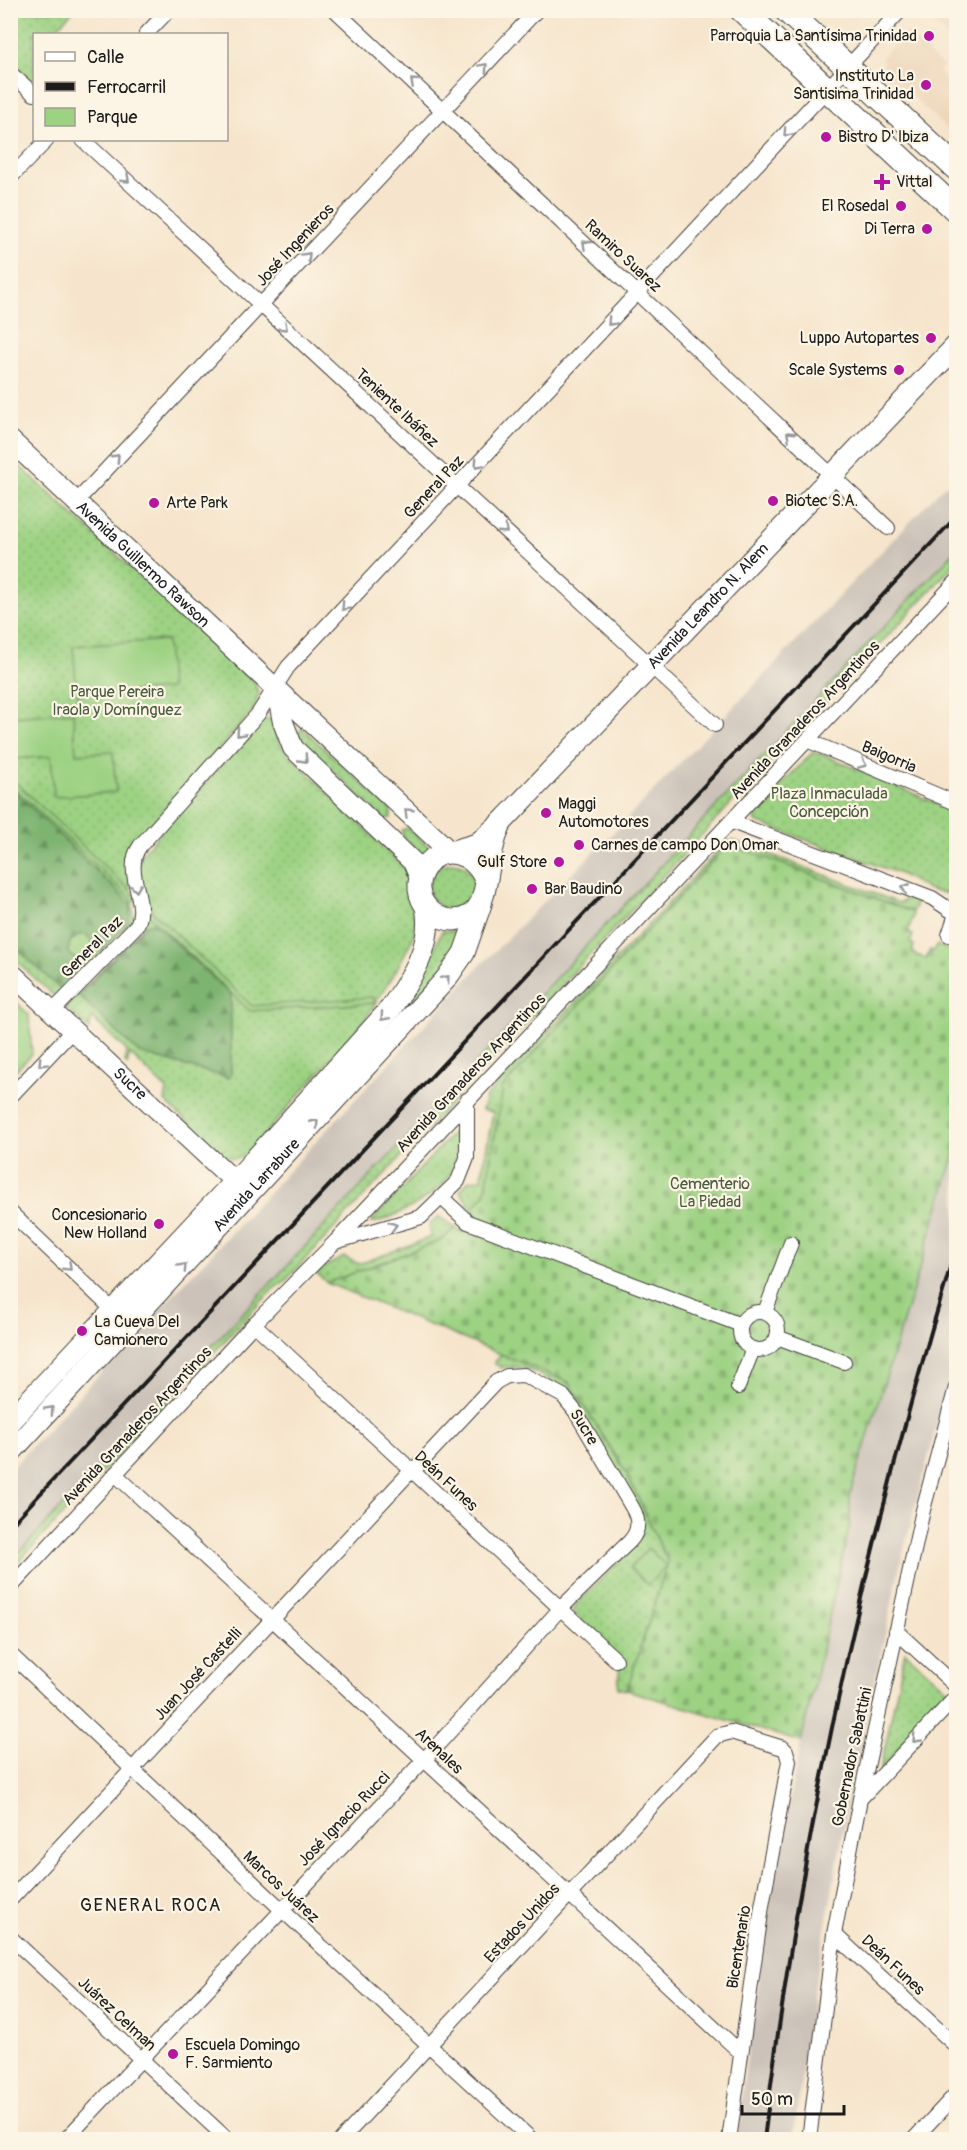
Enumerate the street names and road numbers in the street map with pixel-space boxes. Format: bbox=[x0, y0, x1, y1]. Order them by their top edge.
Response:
street label: José Ingenieros bbox=[252, 200, 338, 290]
street label: Ramiro Suarez bbox=[580, 215, 666, 297]
street label: Teniente Ibáñez bbox=[351, 364, 443, 452]
street label: General Paz bbox=[400, 451, 468, 523]
street label: Avenida Guillermo Rawson bbox=[72, 497, 214, 632]
street label: Avenida Leandro N. Alem bbox=[643, 539, 773, 673]
street label: Avenida Granaderos Argentinos bbox=[726, 636, 884, 804]
street label: Baigorria bbox=[859, 737, 919, 777]
street label: General Paz bbox=[57, 912, 127, 982]
street label: Avenida Granaderos Argentinos bbox=[392, 989, 550, 1157]
street label: Sucre bbox=[109, 1063, 151, 1104]
street label: Avenida Larrabure bbox=[209, 1134, 304, 1236]
street label: Avenida Granaderos Argentinos bbox=[58, 1342, 216, 1510]
street label: Sucre bbox=[565, 1405, 603, 1449]
street label: Deán Funes bbox=[410, 1447, 482, 1515]
street label: Juan José Castelli bbox=[150, 1623, 246, 1725]
street label: Gobernador Sabattini bbox=[828, 1686, 877, 1828]
street label: Arenales bbox=[411, 1724, 467, 1778]
street label: José Ignacio Rucci bbox=[294, 1767, 394, 1871]
street label: Marcos Juárez bbox=[239, 1847, 323, 1927]
street label: Estados Unidos bbox=[480, 1879, 564, 1967]
street label: Bicentenario bbox=[723, 1903, 756, 1990]
street label: Deán Funes bbox=[857, 1931, 929, 1999]
street label: Juárez Celman bbox=[74, 1973, 160, 2055]

